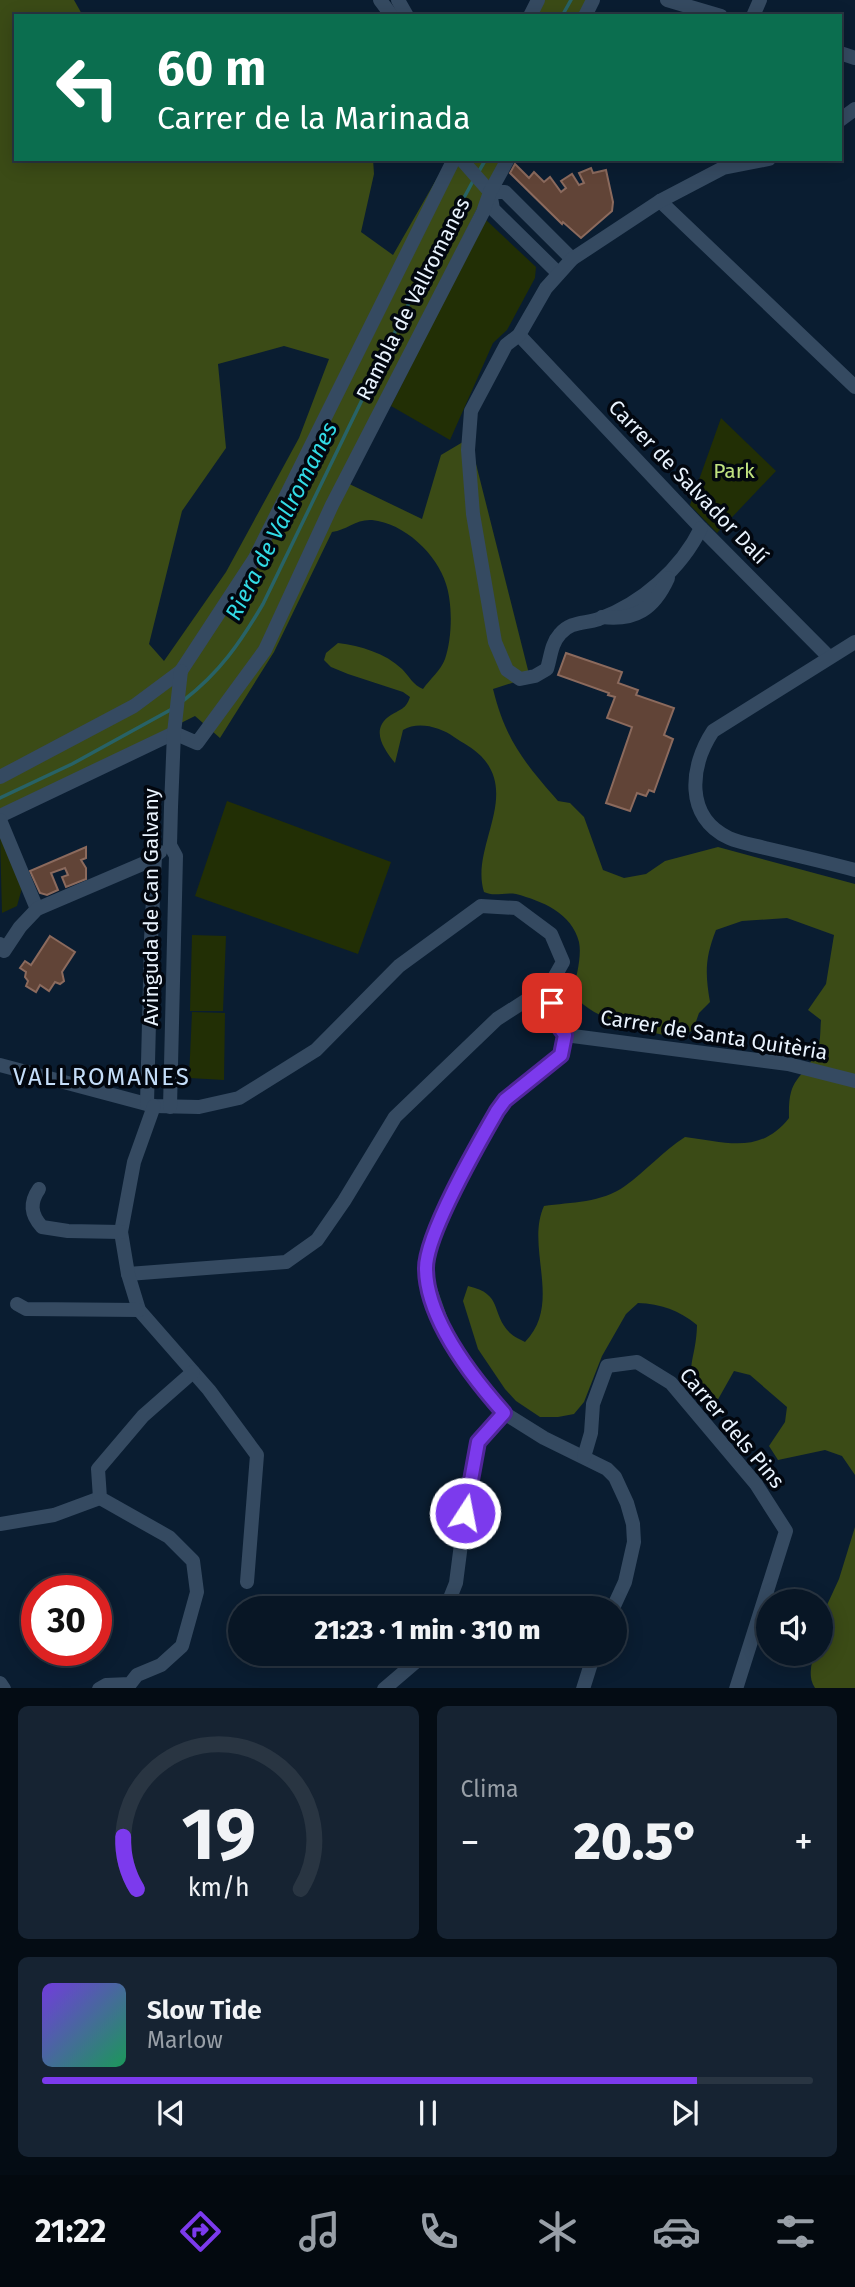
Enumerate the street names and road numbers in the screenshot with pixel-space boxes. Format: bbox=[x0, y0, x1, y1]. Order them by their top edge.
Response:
street label: Rambla de Vallromanes bbox=[351, 193, 476, 405]
street label: Carrer de Salvador Dalí bbox=[603, 394, 773, 570]
street label: Avinguda de Can Galvany bbox=[138, 787, 164, 1026]
street label: Carrer de Santa Quitèria bbox=[599, 1004, 829, 1066]
street label: Carrer dels Pins bbox=[674, 1362, 790, 1494]

